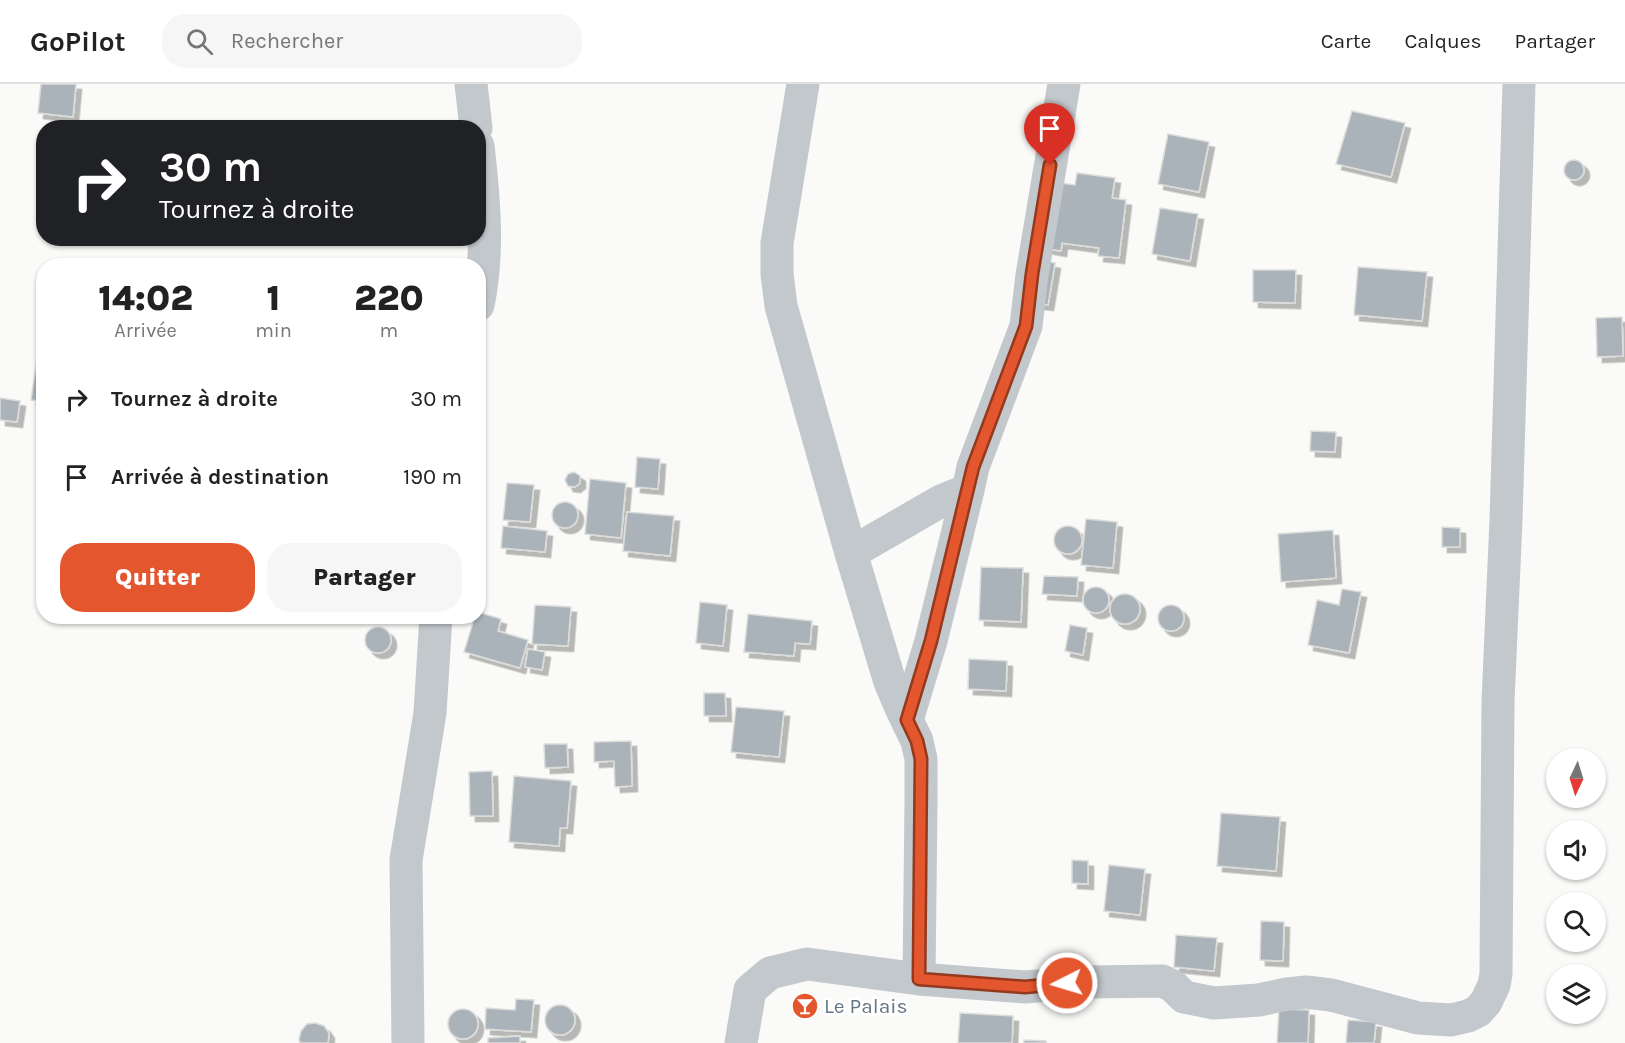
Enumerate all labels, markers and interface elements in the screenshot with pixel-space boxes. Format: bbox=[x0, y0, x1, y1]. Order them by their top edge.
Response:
search box bbox=[162, 14, 582, 68]
text: GoPilot bbox=[30, 25, 126, 58]
icon: search bbox=[183, 25, 216, 58]
text: Rechercher bbox=[231, 28, 343, 54]
text: Carte bbox=[1321, 29, 1371, 53]
text: Calques bbox=[1404, 29, 1482, 53]
text: Partager bbox=[1515, 29, 1595, 53]
pin bbox=[1024, 103, 1075, 165]
icon: arrive bbox=[1033, 112, 1066, 145]
text: 30 m bbox=[159, 142, 262, 192]
icon: right bbox=[60, 144, 138, 222]
text: Tournez à droite bbox=[159, 193, 354, 225]
text: 14:02 bbox=[98, 277, 193, 319]
text: 1 bbox=[267, 277, 280, 319]
text: 220 bbox=[354, 277, 424, 319]
text: Arrivée bbox=[114, 319, 177, 342]
text: min bbox=[255, 319, 292, 342]
text: m bbox=[380, 319, 398, 342]
icon: right bbox=[60, 383, 93, 416]
text: Tournez à droite bbox=[111, 386, 278, 412]
text: 30 m bbox=[410, 386, 462, 412]
icon: arrive bbox=[60, 461, 93, 494]
text: Arrivée à destination bbox=[111, 464, 329, 490]
text: 190 m bbox=[403, 464, 462, 490]
button: Quitter bbox=[60, 543, 255, 612]
button: Partager bbox=[267, 543, 462, 612]
north arrow bbox=[1546, 748, 1606, 808]
map controls bbox=[1546, 748, 1606, 1024]
button: sound bbox=[1546, 820, 1606, 880]
button: search bbox=[1546, 892, 1606, 952]
position arrow bbox=[1035, 951, 1099, 1015]
button: layers bbox=[1546, 964, 1606, 1024]
bar icon: Le Palais bbox=[790, 991, 820, 1021]
place label: Le Palais bbox=[824, 994, 908, 1018]

